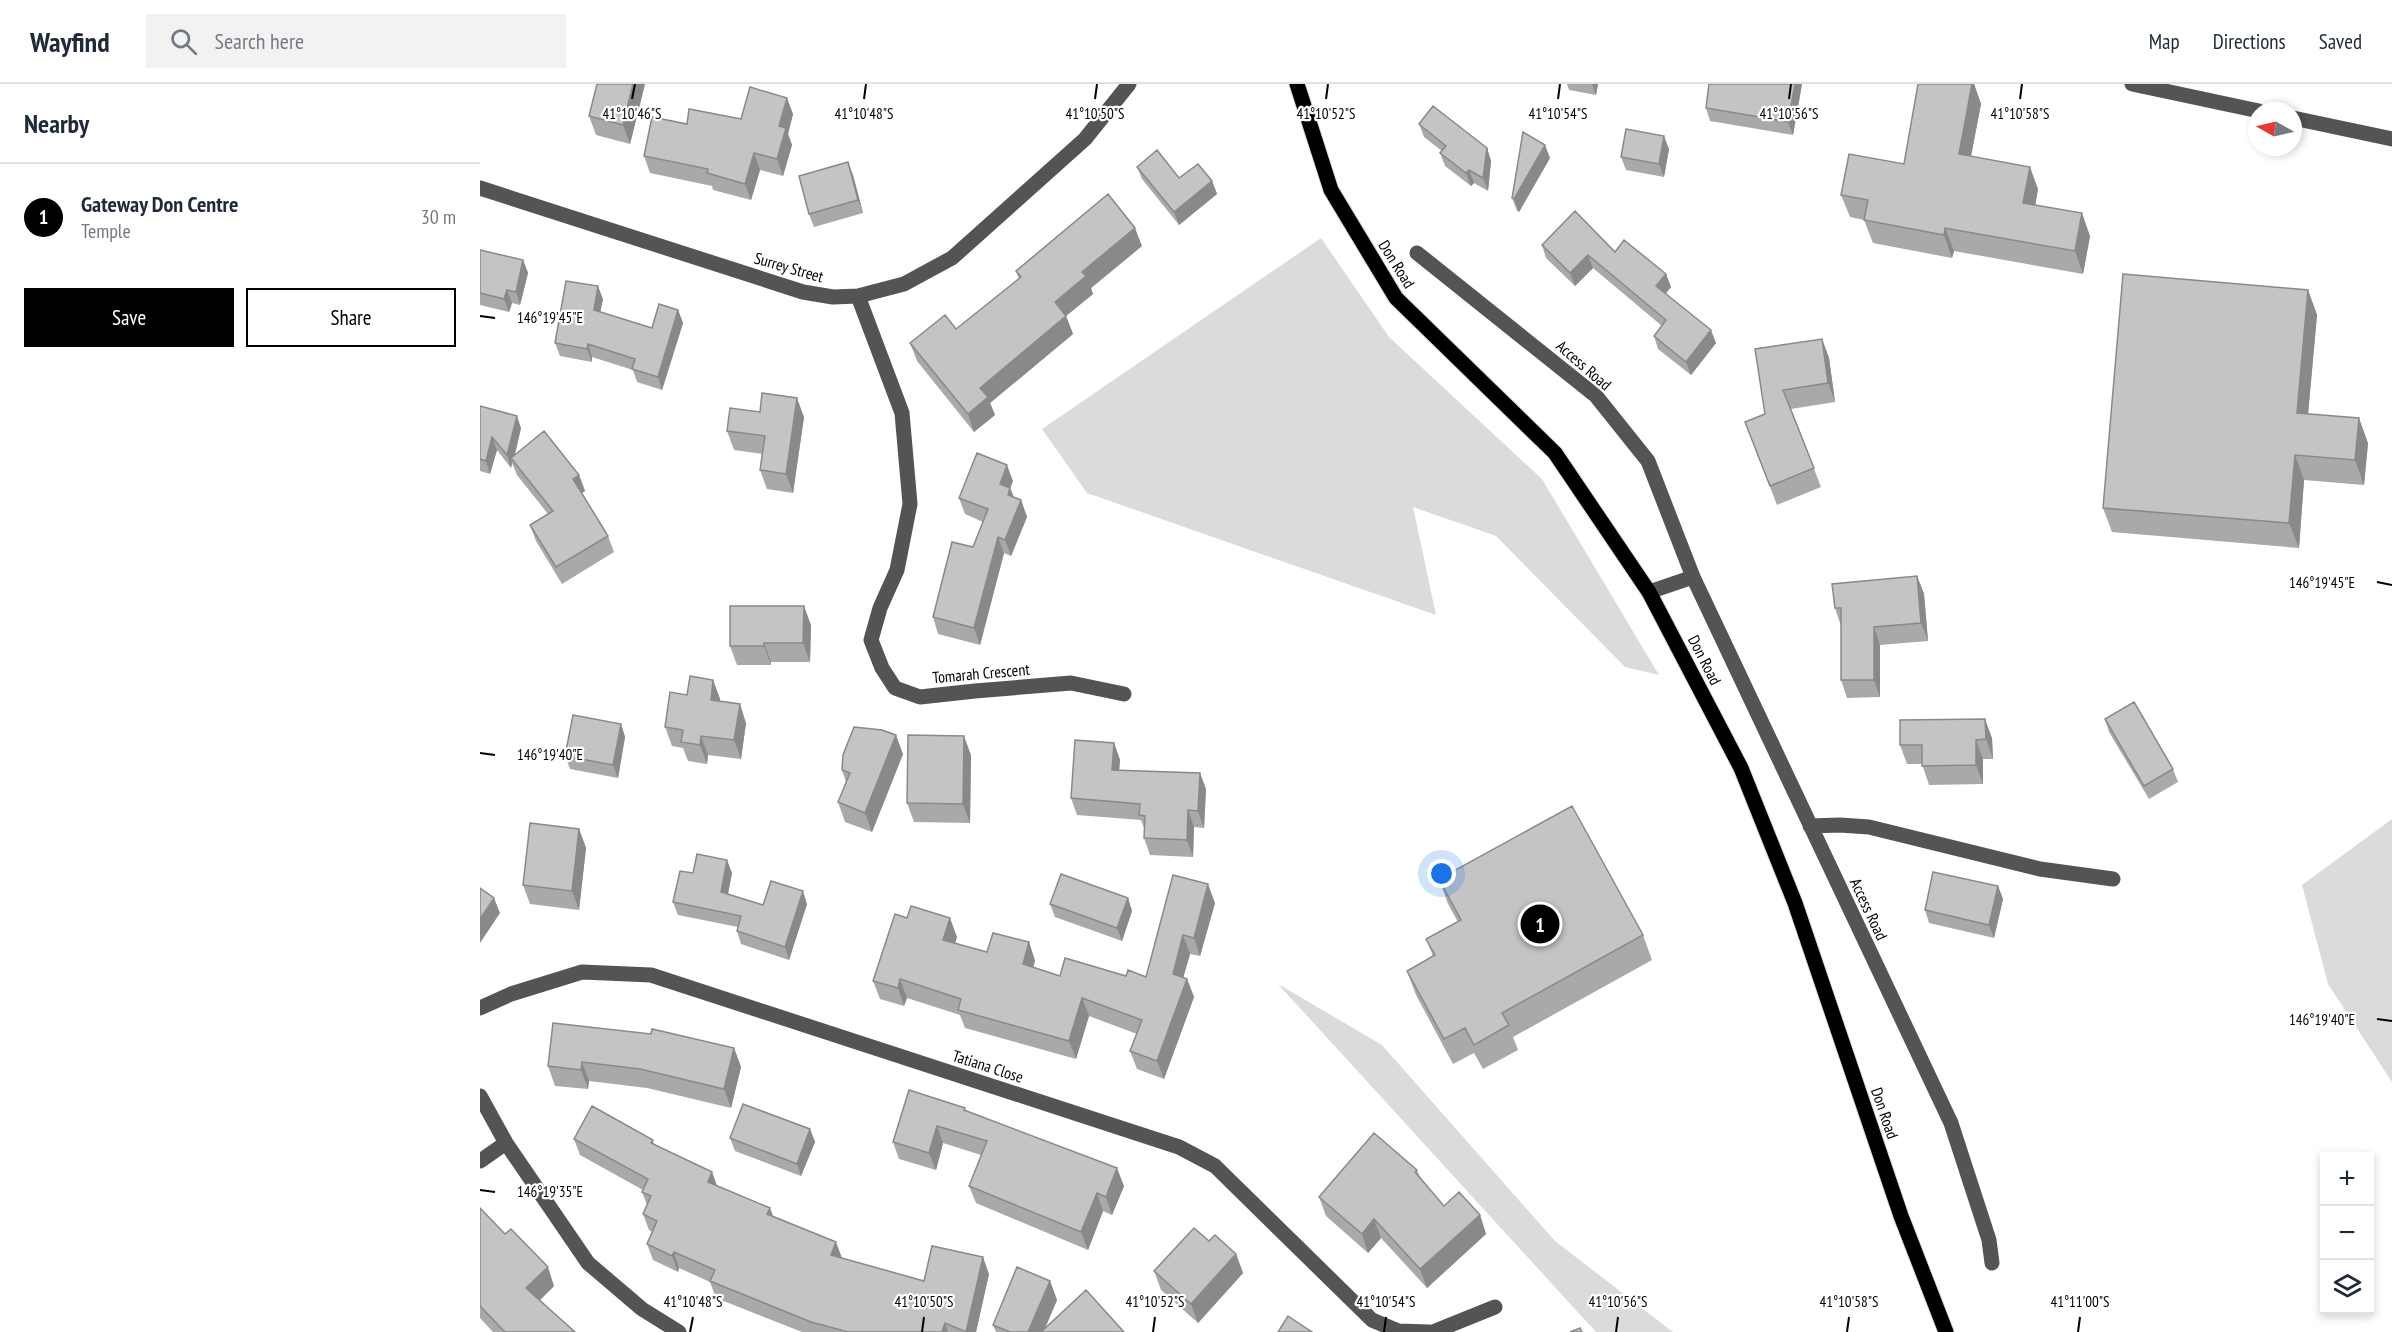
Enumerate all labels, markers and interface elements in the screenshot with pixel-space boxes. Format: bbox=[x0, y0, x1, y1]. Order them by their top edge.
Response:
search box bbox=[146, 14, 566, 68]
text: Wayfind bbox=[30, 23, 110, 60]
icon: search bbox=[167, 25, 200, 58]
text: Search here bbox=[215, 27, 304, 55]
text: Map bbox=[2149, 28, 2180, 55]
text: Directions bbox=[2213, 28, 2286, 55]
text: Saved bbox=[2319, 28, 2362, 55]
north arrow bbox=[2248, 102, 2302, 156]
text: 41°10'46"S bbox=[602, 104, 662, 123]
text: 41°10'48"S bbox=[834, 104, 894, 123]
text: 41°10'50"S bbox=[1065, 104, 1125, 123]
text: 41°10'52"S bbox=[1296, 104, 1356, 123]
text: 41°10'54"S bbox=[1528, 104, 1588, 123]
text: 41°10'56"S bbox=[1759, 104, 1819, 123]
text: 41°10'58"S bbox=[1990, 104, 2050, 123]
text: Nearby bbox=[24, 107, 89, 140]
text: Gateway Don Centre bbox=[81, 190, 238, 218]
text: 1 bbox=[39, 204, 48, 230]
text: 30 m bbox=[421, 204, 456, 230]
text: Temple bbox=[81, 218, 131, 244]
street label: Don Road bbox=[1374, 236, 1420, 292]
street label: Surrey Street bbox=[752, 248, 826, 287]
button: Save bbox=[24, 288, 234, 347]
button: Share bbox=[246, 288, 456, 347]
text: 146°19'45"E bbox=[517, 308, 583, 327]
street label: Access Road bbox=[1552, 336, 1616, 394]
text: 146°19'45"E bbox=[2289, 573, 2355, 592]
street label: Don Road bbox=[1684, 632, 1726, 688]
street label: Tomarah Crescent bbox=[932, 659, 1031, 687]
text: 146°19'40"E bbox=[517, 745, 583, 764]
your location bbox=[1427, 859, 1456, 888]
street label: Access Road bbox=[1846, 875, 1892, 943]
pin: 1 bbox=[1520, 902, 1560, 946]
text: 146°19'40"E bbox=[2289, 1010, 2355, 1029]
street label: Tatiana Close bbox=[950, 1045, 1026, 1087]
street label: Don Road bbox=[1867, 1085, 1903, 1141]
map controls bbox=[2320, 1152, 2374, 1314]
button: + bbox=[2320, 1152, 2374, 1206]
text: 146°19'35"E bbox=[517, 1182, 583, 1201]
button: − bbox=[2320, 1206, 2374, 1260]
button: layers bbox=[2320, 1260, 2374, 1314]
text: 41°10'48"S bbox=[663, 1292, 723, 1311]
text: 41°10'50"S bbox=[894, 1292, 954, 1311]
text: 41°10'52"S bbox=[1125, 1292, 1185, 1311]
text: 41°10'54"S bbox=[1356, 1292, 1416, 1311]
text: 41°10'56"S bbox=[1588, 1292, 1648, 1311]
text: 41°10'58"S bbox=[1819, 1292, 1879, 1311]
text: 41°11'00"S bbox=[2050, 1292, 2110, 1311]

